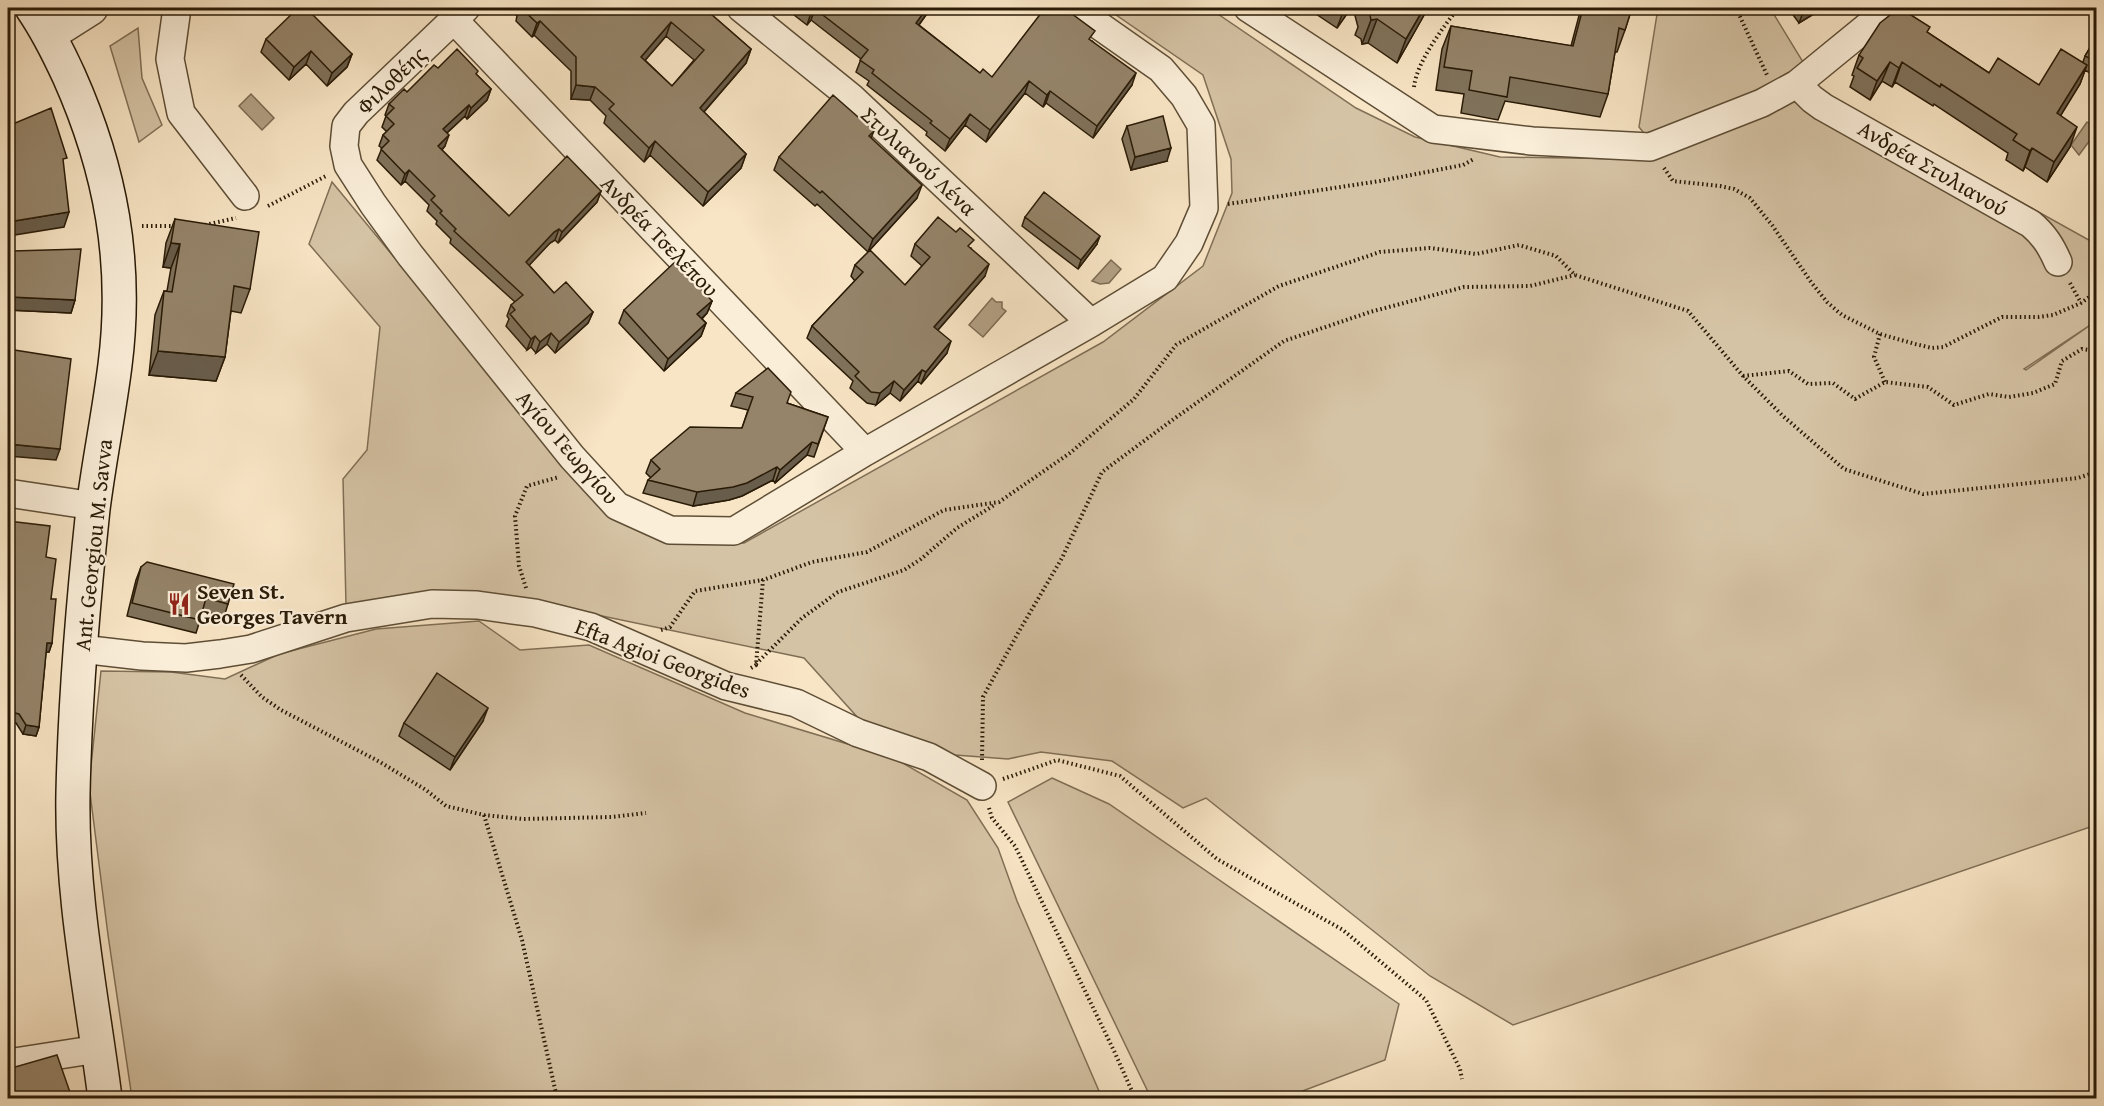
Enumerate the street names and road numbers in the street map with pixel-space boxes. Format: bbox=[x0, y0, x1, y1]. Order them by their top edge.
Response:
street label: Φιλοθέης bbox=[349, 38, 434, 121]
street label: Στυλιανού Λένα bbox=[854, 99, 984, 223]
street label: Ανδρέα Στυλιανού bbox=[1852, 112, 2014, 224]
street label: Ανδρέα Τσελέπου bbox=[594, 168, 726, 304]
street label: Αγίου Γεωργίου bbox=[509, 383, 627, 511]
street label: Ant. Georgiou M. Savva bbox=[66, 437, 120, 653]
street label: Efta Agioi Georgides bbox=[571, 610, 755, 706]

